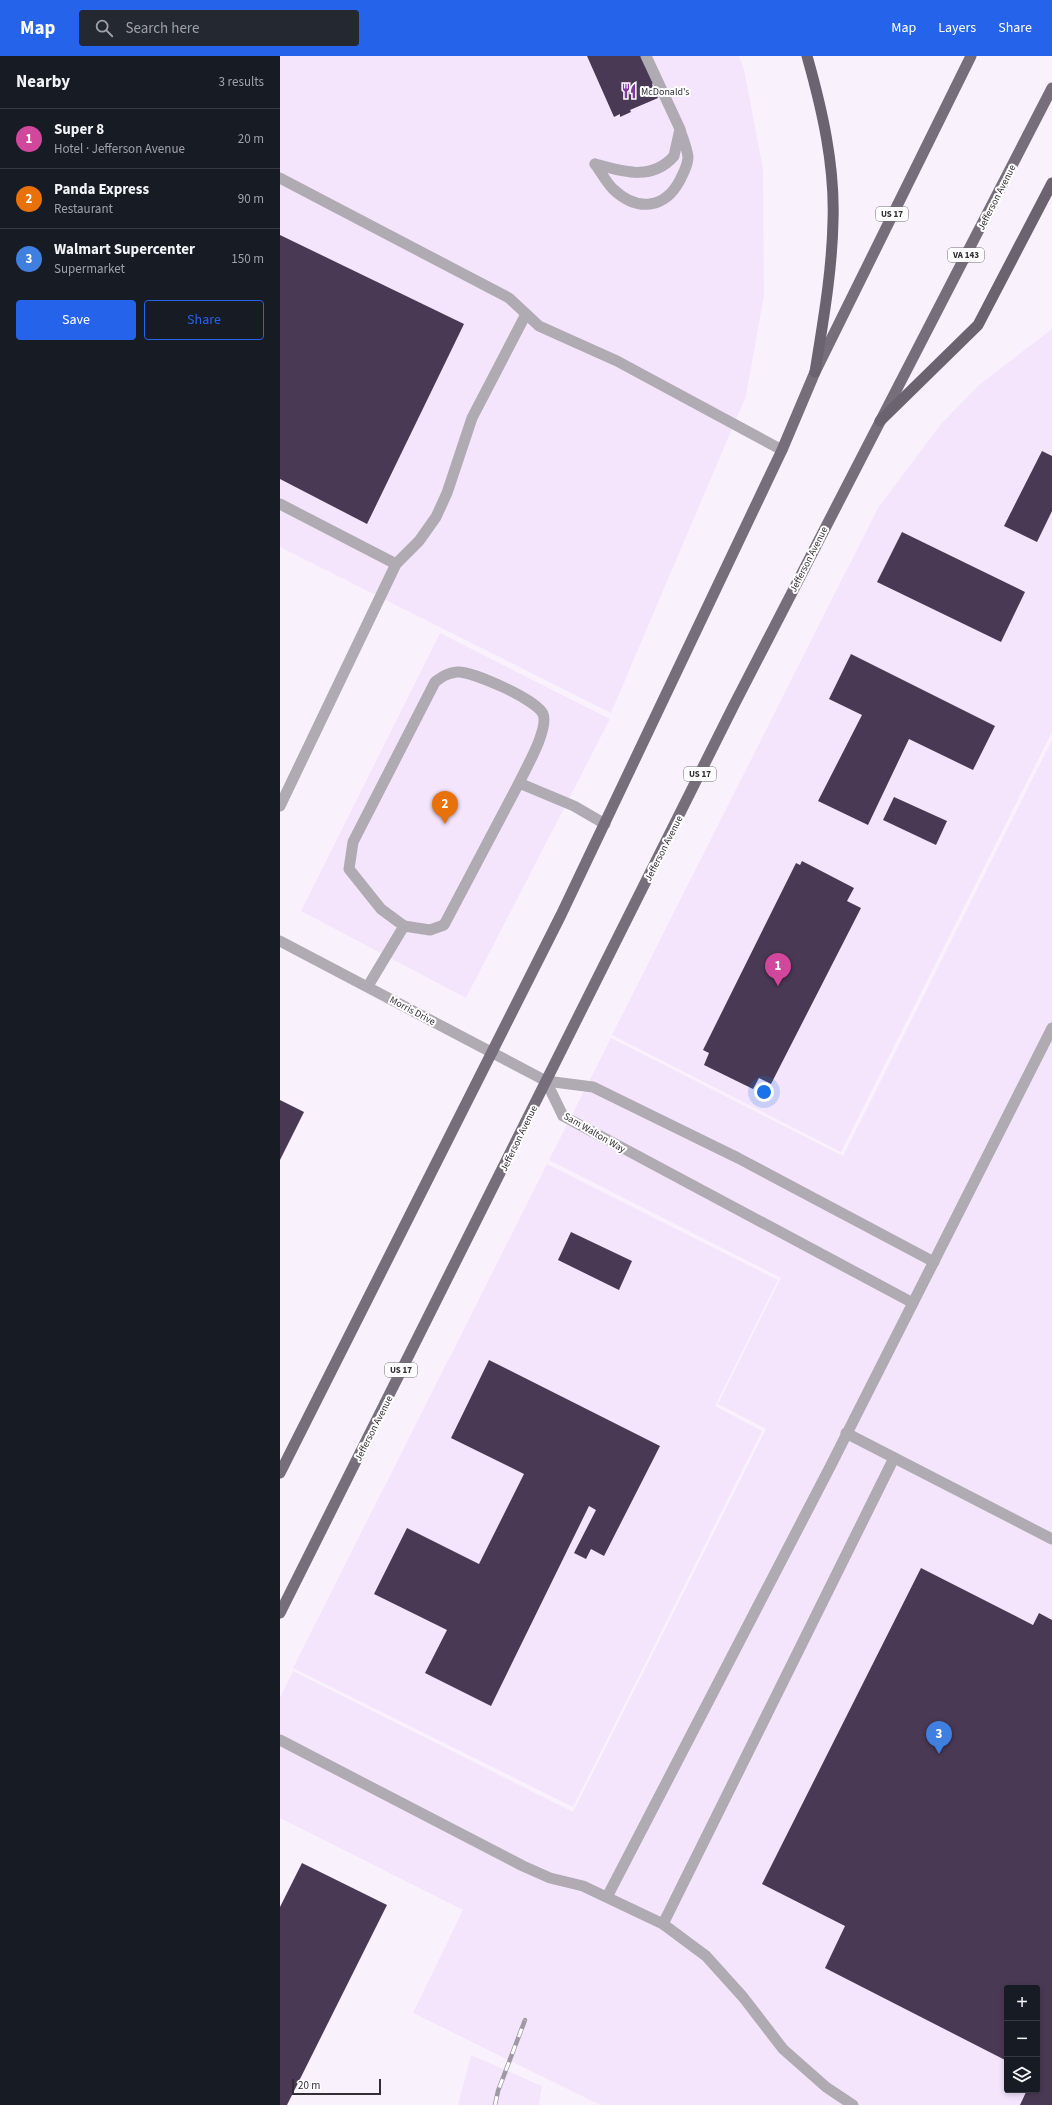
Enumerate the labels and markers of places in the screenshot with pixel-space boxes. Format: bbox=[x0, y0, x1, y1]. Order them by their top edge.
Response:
restaurant icon: McDonald's bbox=[620, 82, 638, 100]
place label: McDonald's bbox=[641, 85, 690, 99]
pin: 2 bbox=[432, 791, 458, 824]
pin: 1 bbox=[765, 953, 791, 986]
pin: 3 bbox=[926, 1721, 952, 1754]

